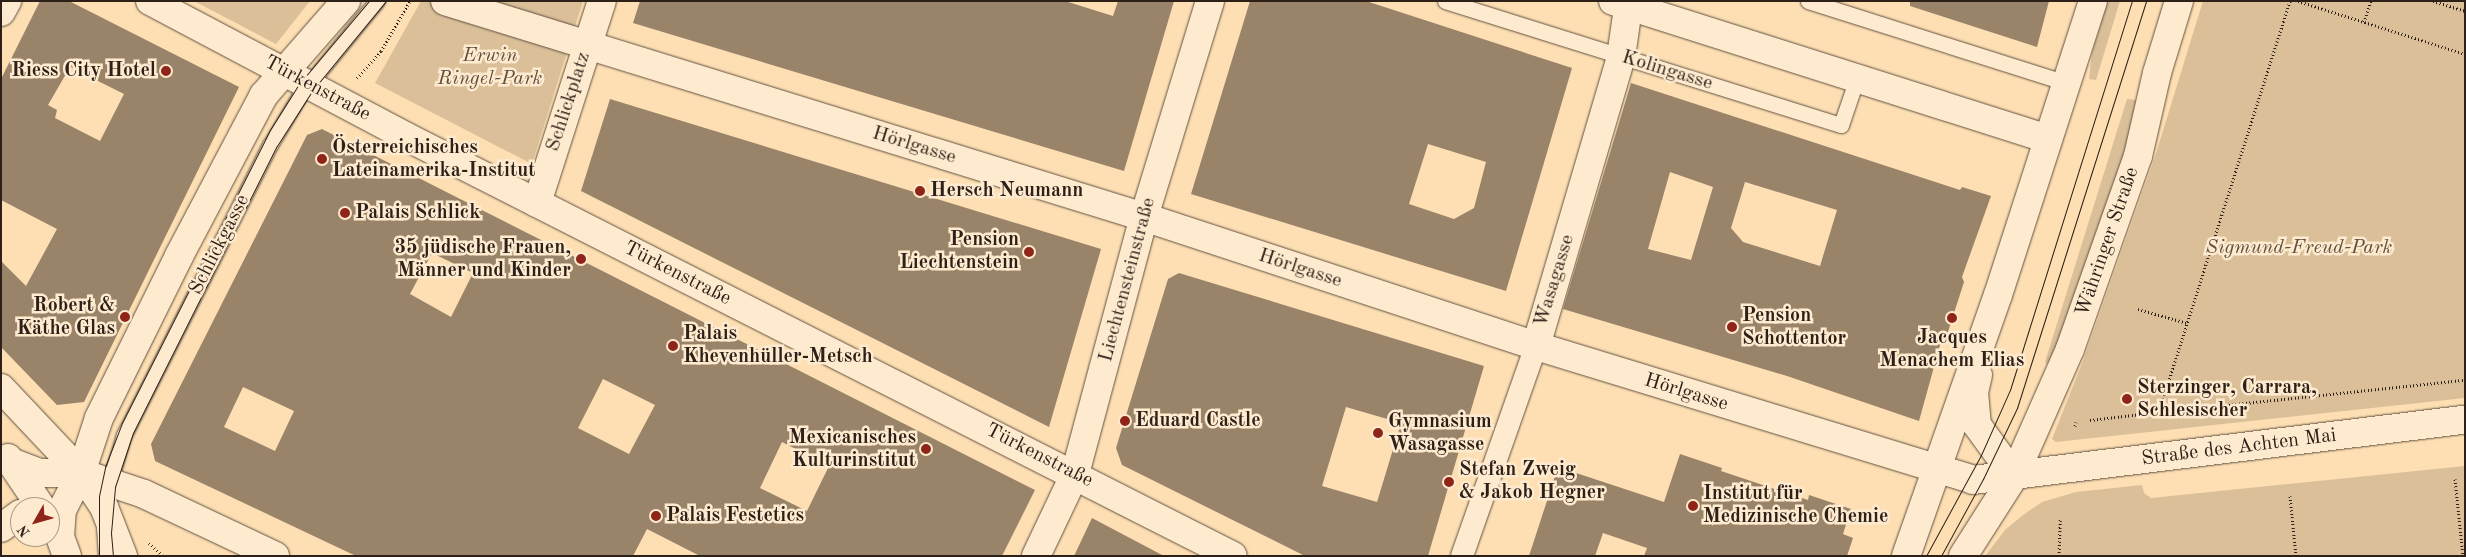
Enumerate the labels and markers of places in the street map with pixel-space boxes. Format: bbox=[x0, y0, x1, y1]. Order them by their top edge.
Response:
place label: Riess City Hotel bbox=[11, 59, 156, 83]
marker: Riess City Hotel bbox=[160, 65, 172, 77]
place label: Österreichisches Lateinamerika-Institut bbox=[332, 136, 536, 183]
marker: Österreichisches Lateinamerika-Institut bbox=[316, 153, 328, 165]
place label: Hersch Neumann bbox=[930, 179, 1083, 203]
marker: Hersch Neumann bbox=[914, 185, 926, 197]
place label: Palais Schlick bbox=[355, 201, 480, 225]
marker: Palais Schlick bbox=[339, 207, 351, 219]
place label: Pension Liechtenstein bbox=[899, 228, 1019, 275]
place label: 35 jüdische Frauen, Männer und Kinder bbox=[395, 236, 571, 283]
marker: Pension Liechtenstein bbox=[1023, 246, 1035, 258]
marker: 35 jüdische Frauen, Männer und Kinder bbox=[575, 253, 587, 265]
place label: Robert & Käthe Glas bbox=[17, 294, 115, 341]
place label: Pension Schottentor bbox=[1742, 304, 1846, 351]
marker: Robert & Käthe Glas bbox=[119, 311, 131, 323]
marker: Jacques Menachem Elias bbox=[1946, 312, 1958, 324]
marker: Pension Schottentor bbox=[1726, 321, 1738, 333]
place label: Palais Khevenhüller-Metsch bbox=[683, 322, 873, 369]
place label: Jacques Menachem Elias bbox=[1880, 326, 2024, 373]
marker: Palais Khevenhüller-Metsch bbox=[667, 340, 679, 352]
place label: Sterzinger, Carrara, Schlesischer bbox=[2137, 376, 2317, 423]
marker: Sterzinger, Carrara, Schlesischer bbox=[2121, 393, 2133, 405]
place label: Eduard Castle bbox=[1135, 409, 1261, 433]
place label: Gymnasium Wasagasse bbox=[1388, 410, 1492, 457]
marker: Eduard Castle bbox=[1119, 415, 1131, 427]
place label: Mexicanisches Kulturinstitut bbox=[789, 426, 916, 473]
marker: Gymnasium Wasagasse bbox=[1372, 427, 1384, 439]
marker: Mexicanisches Kulturinstitut bbox=[920, 443, 932, 455]
place label: Stefan Zweig & Jakob Hegner bbox=[1459, 459, 1605, 506]
marker: Stefan Zweig & Jakob Hegner bbox=[1443, 476, 1455, 488]
place label: Institut für Medizinische Chemie bbox=[1703, 482, 1888, 529]
marker: Institut für Medizinische Chemie bbox=[1687, 500, 1699, 512]
place label: Palais Festetics bbox=[666, 504, 804, 528]
marker: Palais Festetics bbox=[650, 510, 662, 522]

